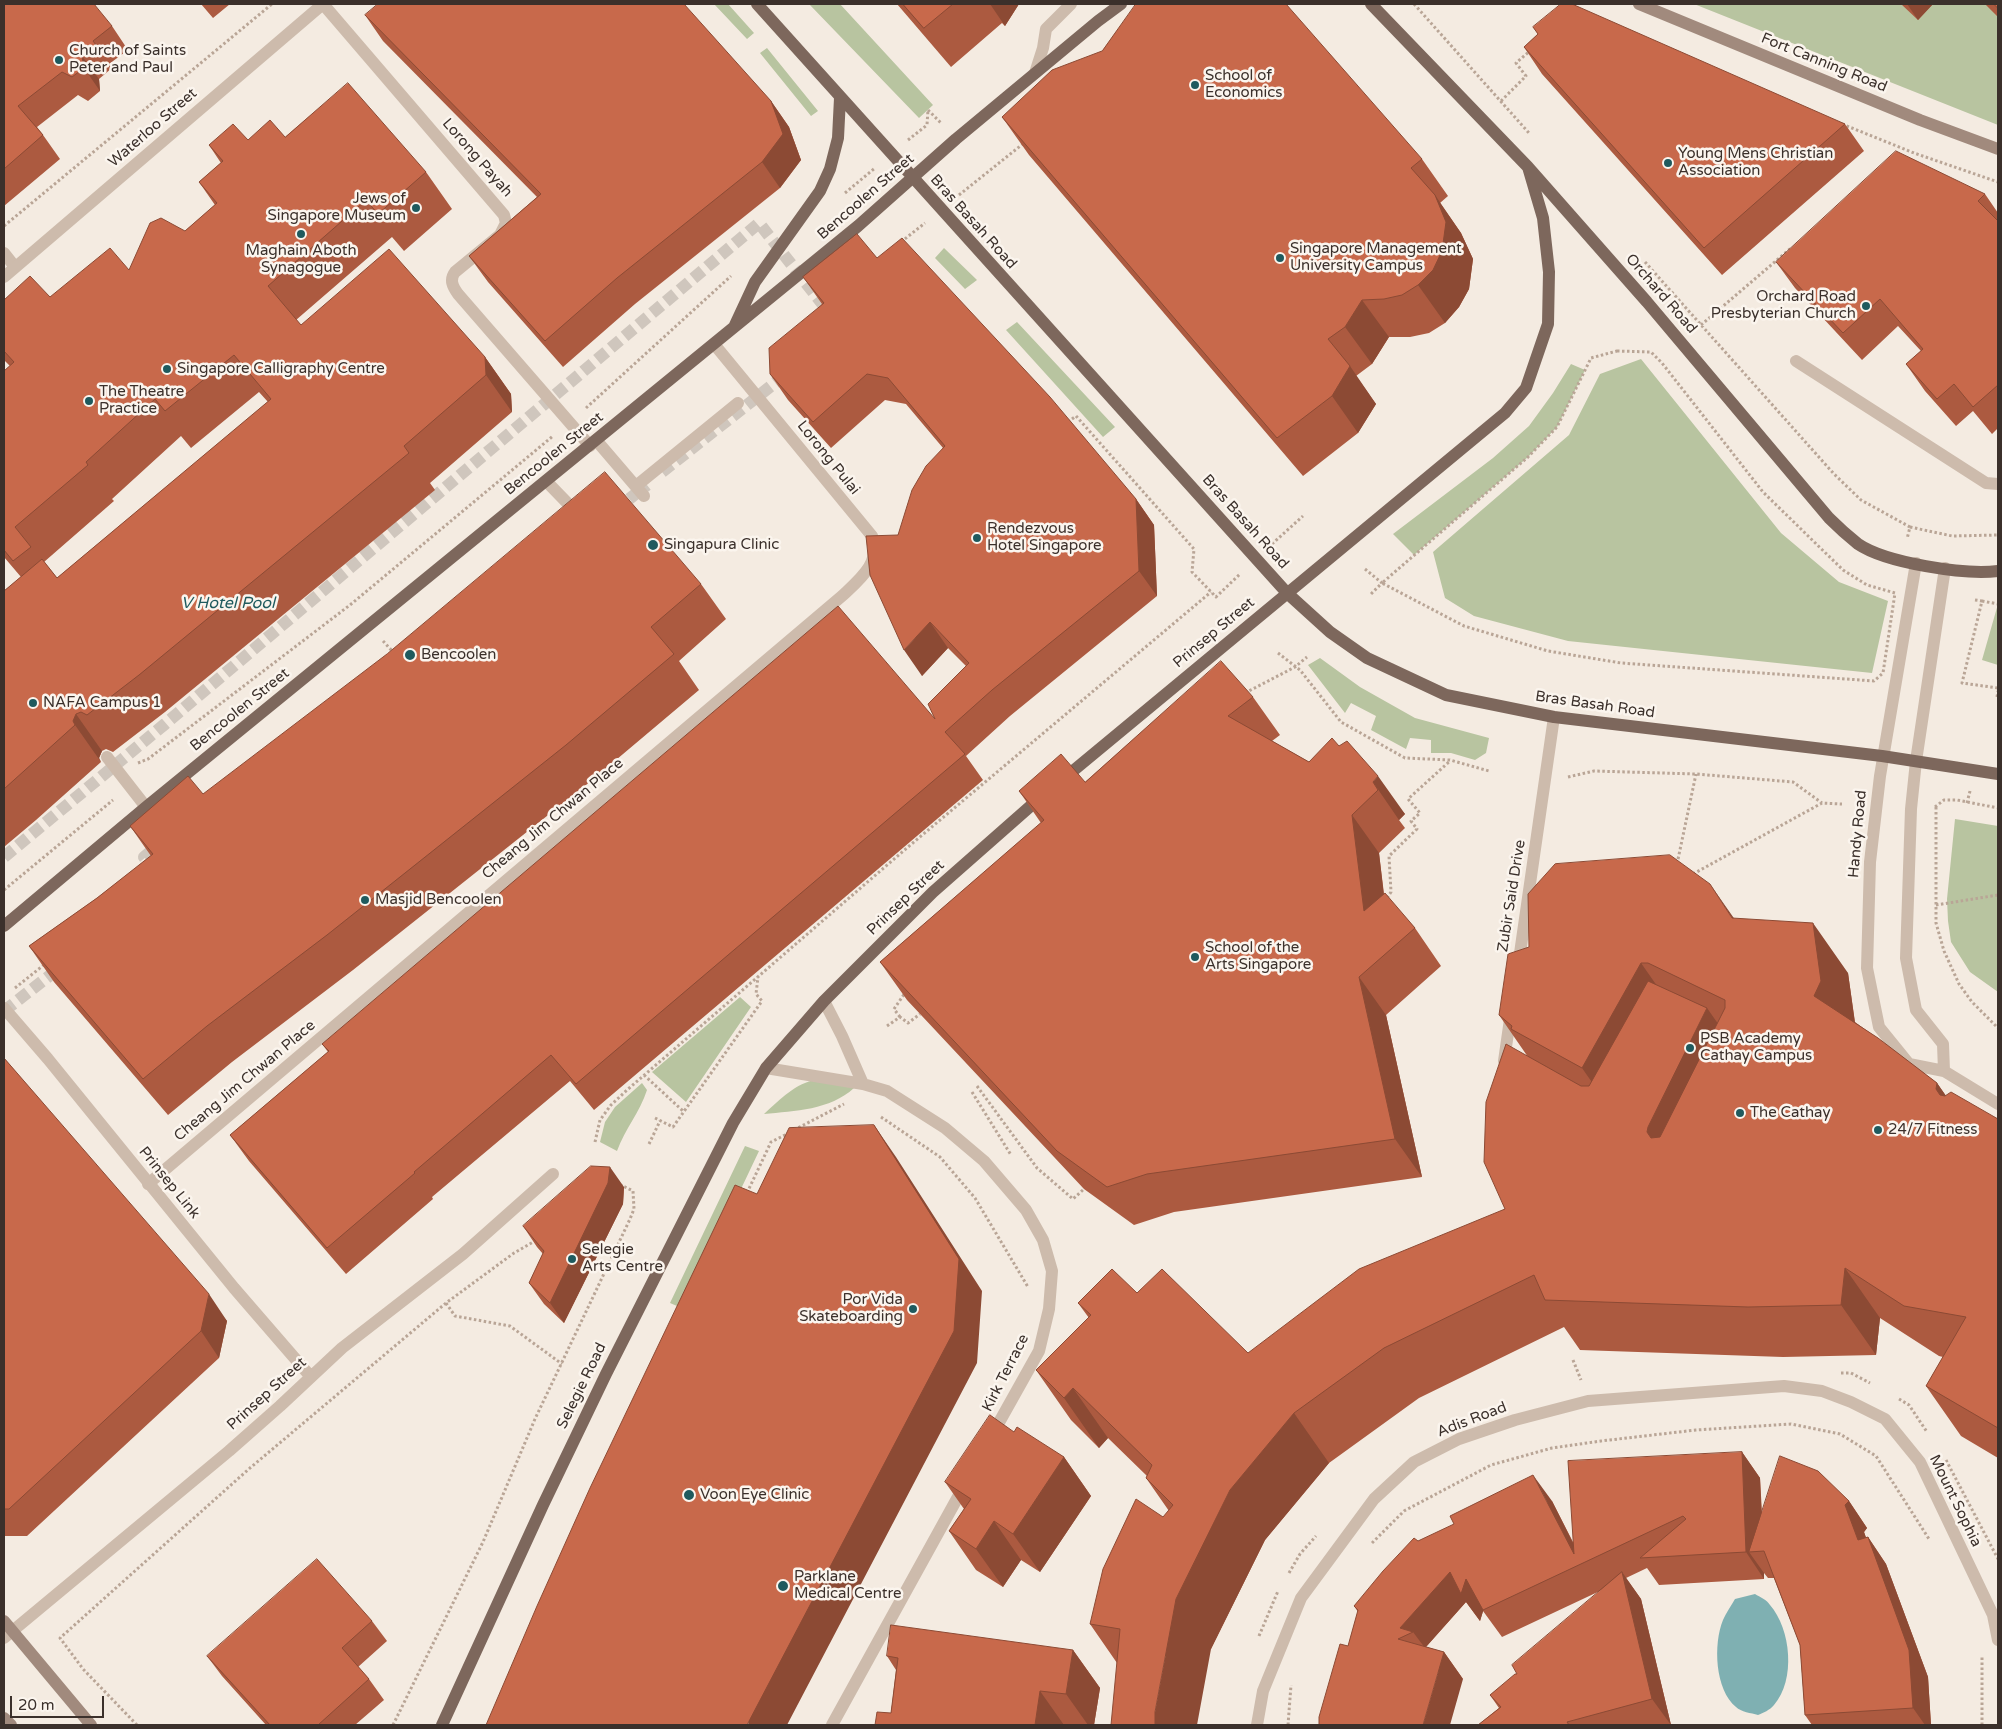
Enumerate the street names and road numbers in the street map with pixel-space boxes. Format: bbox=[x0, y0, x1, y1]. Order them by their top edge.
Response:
street label: Fort Canning Road bbox=[1758, 30, 1890, 96]
street label: Waterloo Street bbox=[105, 85, 201, 171]
street label: Lorong Payah bbox=[438, 115, 516, 201]
street label: Bencoolen Street bbox=[814, 150, 918, 244]
street label: Bras Basah Road bbox=[926, 171, 1020, 273]
street label: Orchard Road bbox=[1622, 250, 1700, 338]
street label: Bencoolen Street bbox=[501, 409, 607, 499]
street label: Lorong Pulai bbox=[793, 417, 863, 499]
street label: Bras Basah Road bbox=[1198, 471, 1292, 573]
street label: Prinsep Street bbox=[1170, 594, 1258, 672]
street label: Bencoolen Street bbox=[187, 665, 293, 755]
street label: Bras Basah Road bbox=[1534, 688, 1656, 722]
street label: Cheang Jim Chwan Place bbox=[479, 755, 627, 883]
street label: Handy Road bbox=[1845, 789, 1871, 879]
street label: Zubir Said Drive bbox=[1494, 839, 1530, 953]
street label: Prinsep Street bbox=[864, 857, 948, 939]
street label: Cheang Jim Chwan Place bbox=[171, 1017, 319, 1145]
street label: Prinsep Link bbox=[135, 1143, 203, 1223]
street label: Kirk Terrace bbox=[979, 1331, 1033, 1415]
street label: Selegie Road bbox=[553, 1340, 611, 1432]
street label: Prinsep Street bbox=[224, 1354, 310, 1434]
street label: Adis Road bbox=[1435, 1399, 1509, 1441]
street label: Mount Sophia bbox=[1925, 1452, 1985, 1550]

